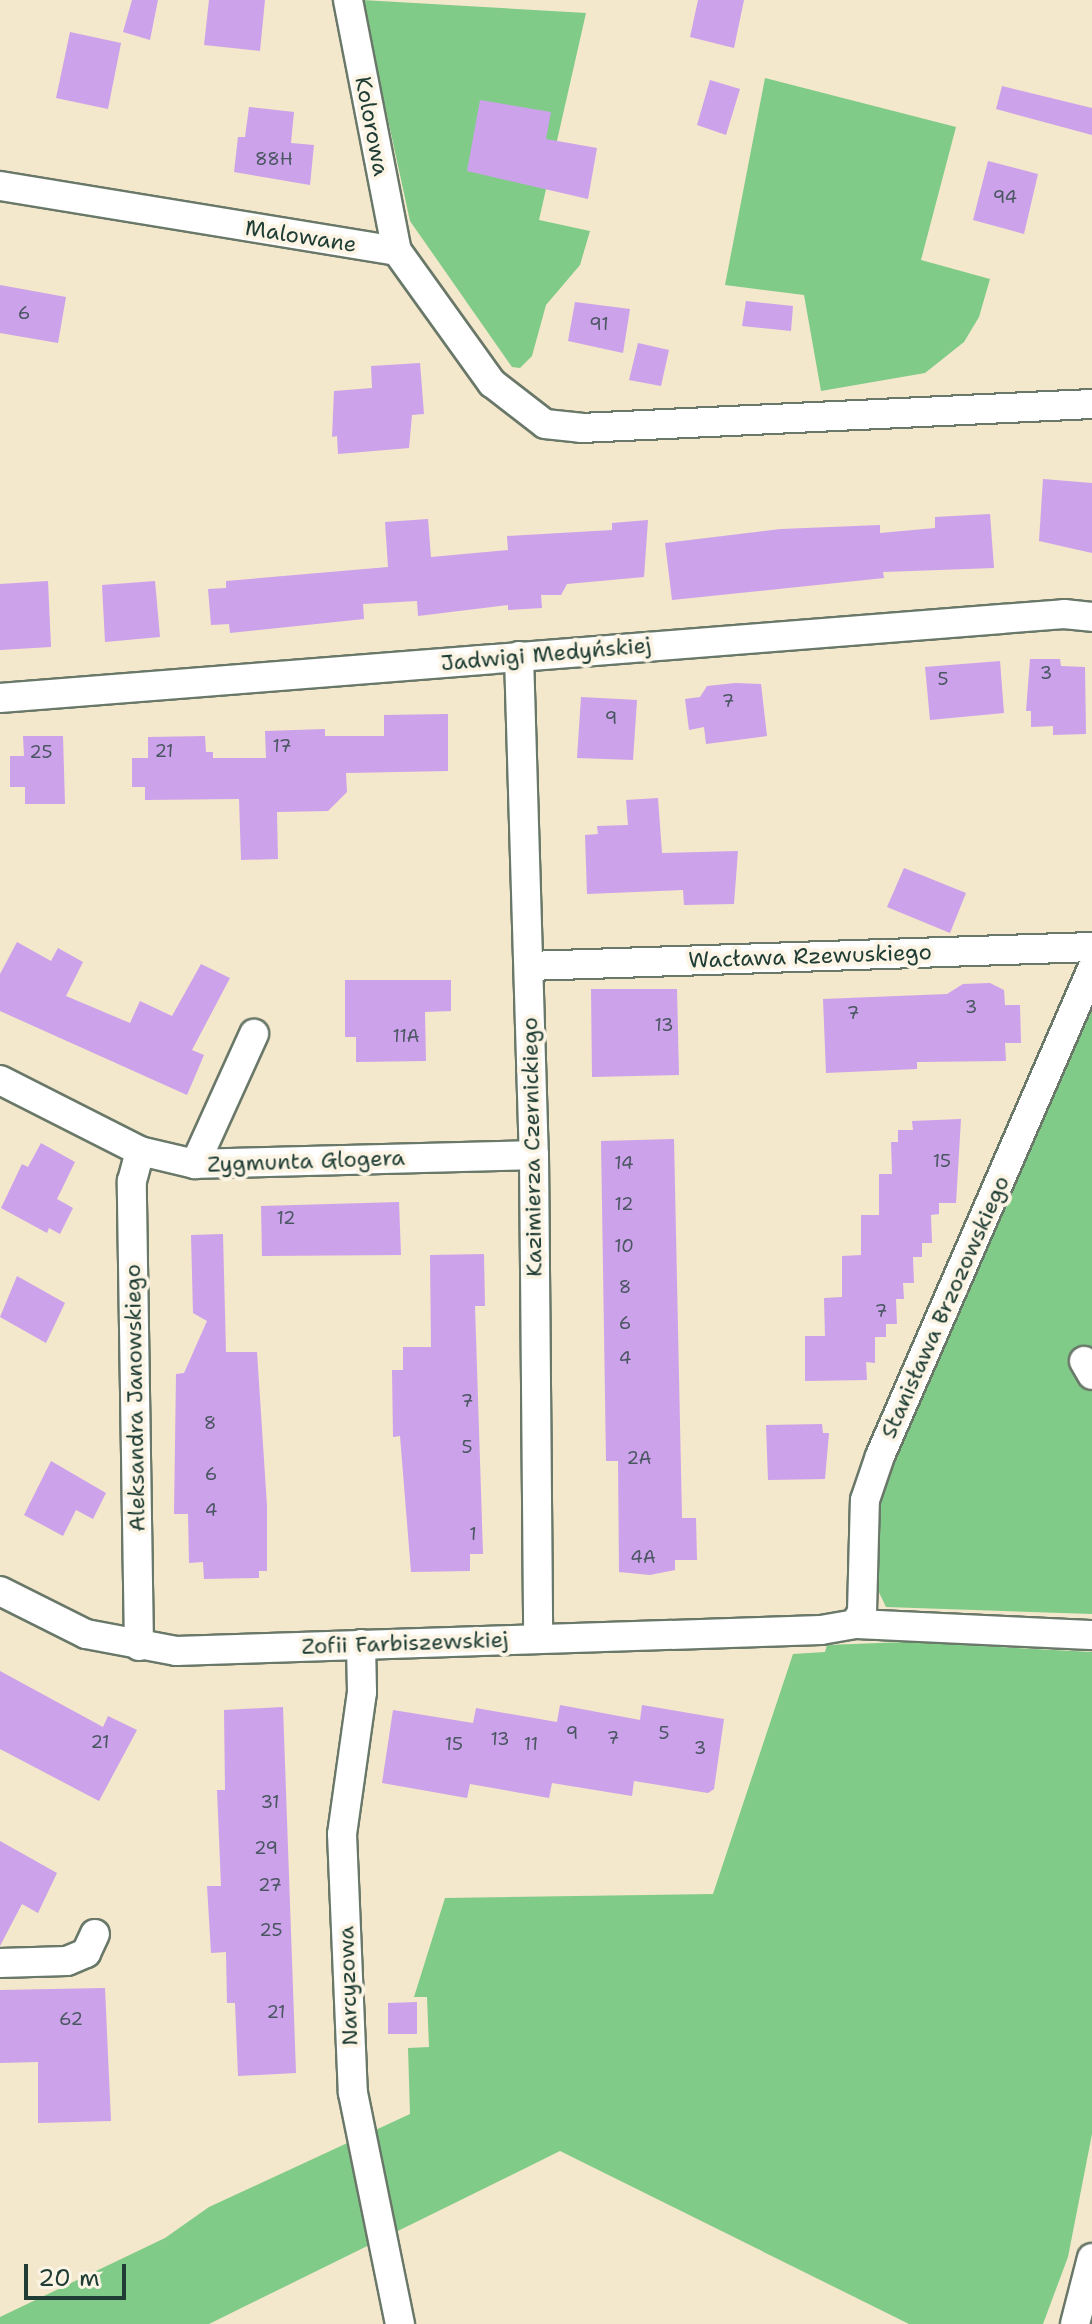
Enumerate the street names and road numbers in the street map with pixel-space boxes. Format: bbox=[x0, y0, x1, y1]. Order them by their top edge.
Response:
street label: Kolorowa bbox=[349, 74, 395, 178]
street label: Malowane bbox=[243, 214, 359, 258]
street label: Jadwigi Medyńskiej bbox=[440, 632, 652, 676]
street label: Wacława Rzewuskiego bbox=[688, 939, 932, 973]
street label: Kazimierza Czernickiego bbox=[517, 1017, 547, 1277]
street label: Zygmunta Glogera bbox=[207, 1144, 405, 1178]
street label: Stanisława Brzozowskiego bbox=[875, 1172, 1015, 1442]
street label: Aleksandra Janowskiego bbox=[119, 1264, 151, 1532]
street label: Zofii Farbiszewskiej bbox=[301, 1626, 509, 1660]
street label: Narcyzowa bbox=[333, 1926, 363, 2046]

